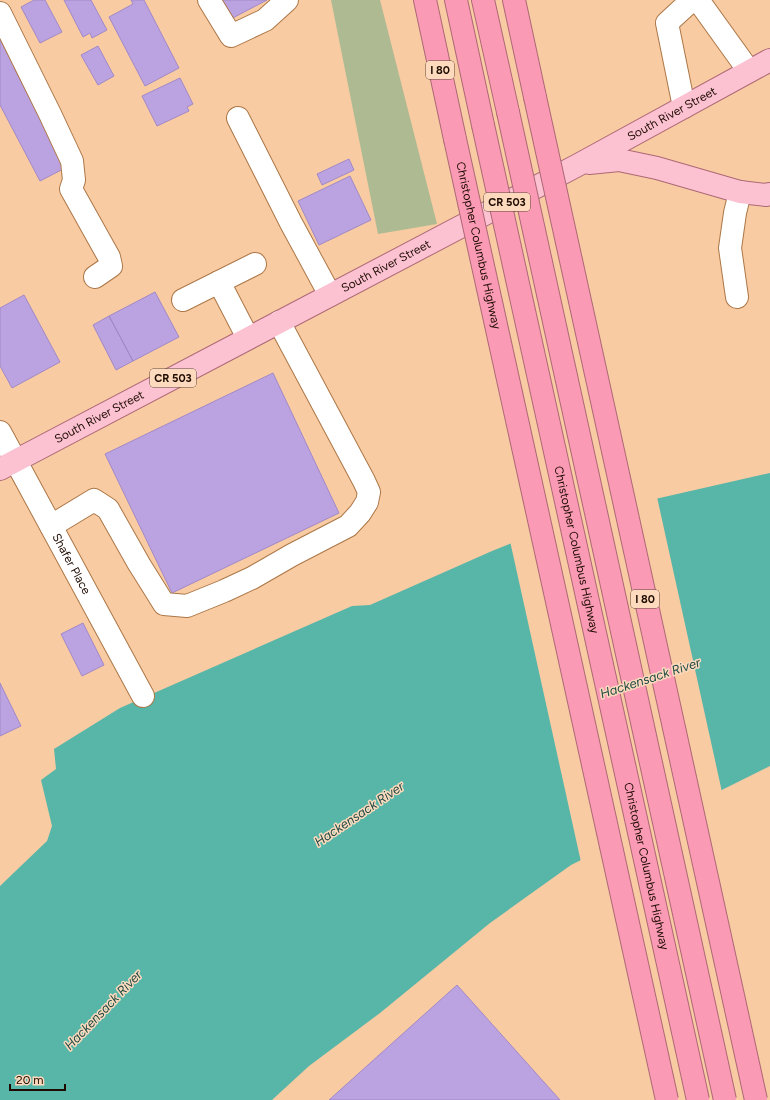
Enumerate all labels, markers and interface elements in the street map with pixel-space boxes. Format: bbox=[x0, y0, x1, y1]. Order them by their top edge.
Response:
road number: I 80 bbox=[426, 61, 454, 79]
street label: South River Street bbox=[625, 84, 719, 144]
street label: Christopher Columbus Highway bbox=[453, 160, 504, 331]
road number: CR 503 bbox=[484, 193, 530, 211]
street label: South River Street bbox=[339, 237, 433, 295]
road number: CR 503 bbox=[150, 369, 196, 387]
street label: South River Street bbox=[52, 387, 147, 446]
street label: Christopher Columbus Highway bbox=[551, 465, 602, 636]
street label: Shafer Place bbox=[49, 531, 94, 597]
road number: I 80 bbox=[631, 590, 659, 608]
water label: Hackensack River bbox=[598, 655, 703, 701]
water label: Hackensack River bbox=[311, 778, 407, 849]
street label: Christopher Columbus Highway bbox=[621, 781, 672, 952]
water label: Hackensack River bbox=[61, 967, 145, 1053]
scale bar bbox=[10, 1066, 65, 1092]
text: 20 m bbox=[16, 1073, 44, 1087]

